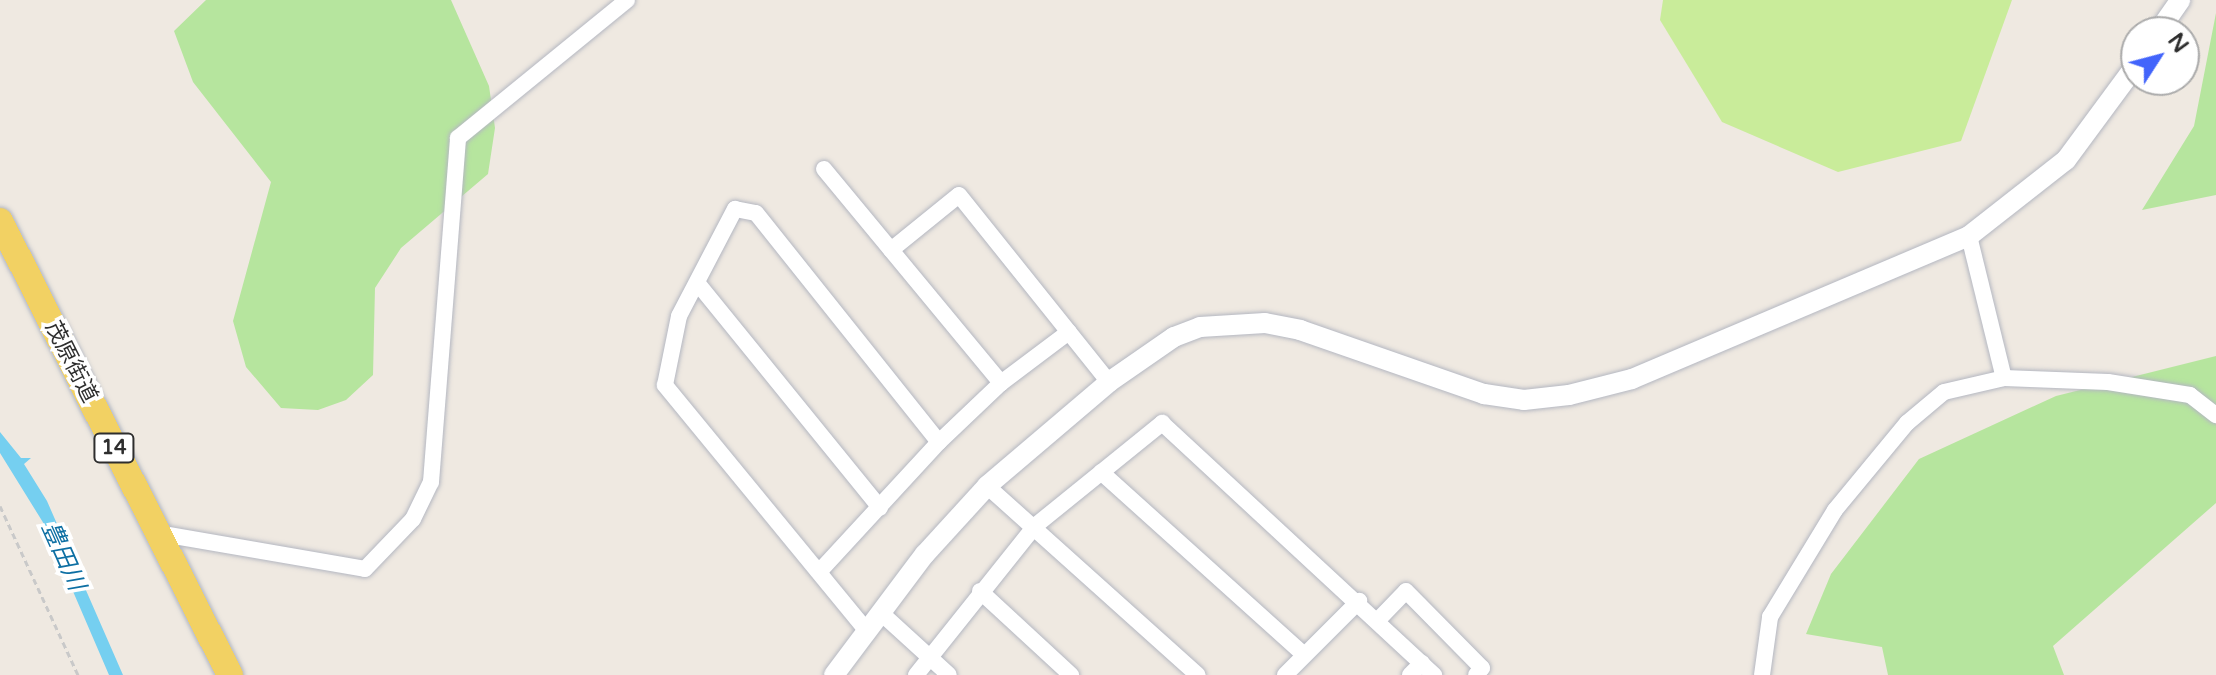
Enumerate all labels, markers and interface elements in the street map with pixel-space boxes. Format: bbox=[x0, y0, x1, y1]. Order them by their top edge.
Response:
north arrow bbox=[2120, 16, 2200, 96]
text: N bbox=[2162, 28, 2194, 58]
street label: 茂原街道 bbox=[39, 317, 103, 407]
road number: 14 bbox=[92, 432, 136, 464]
water label: 豊田川 bbox=[35, 517, 91, 595]

